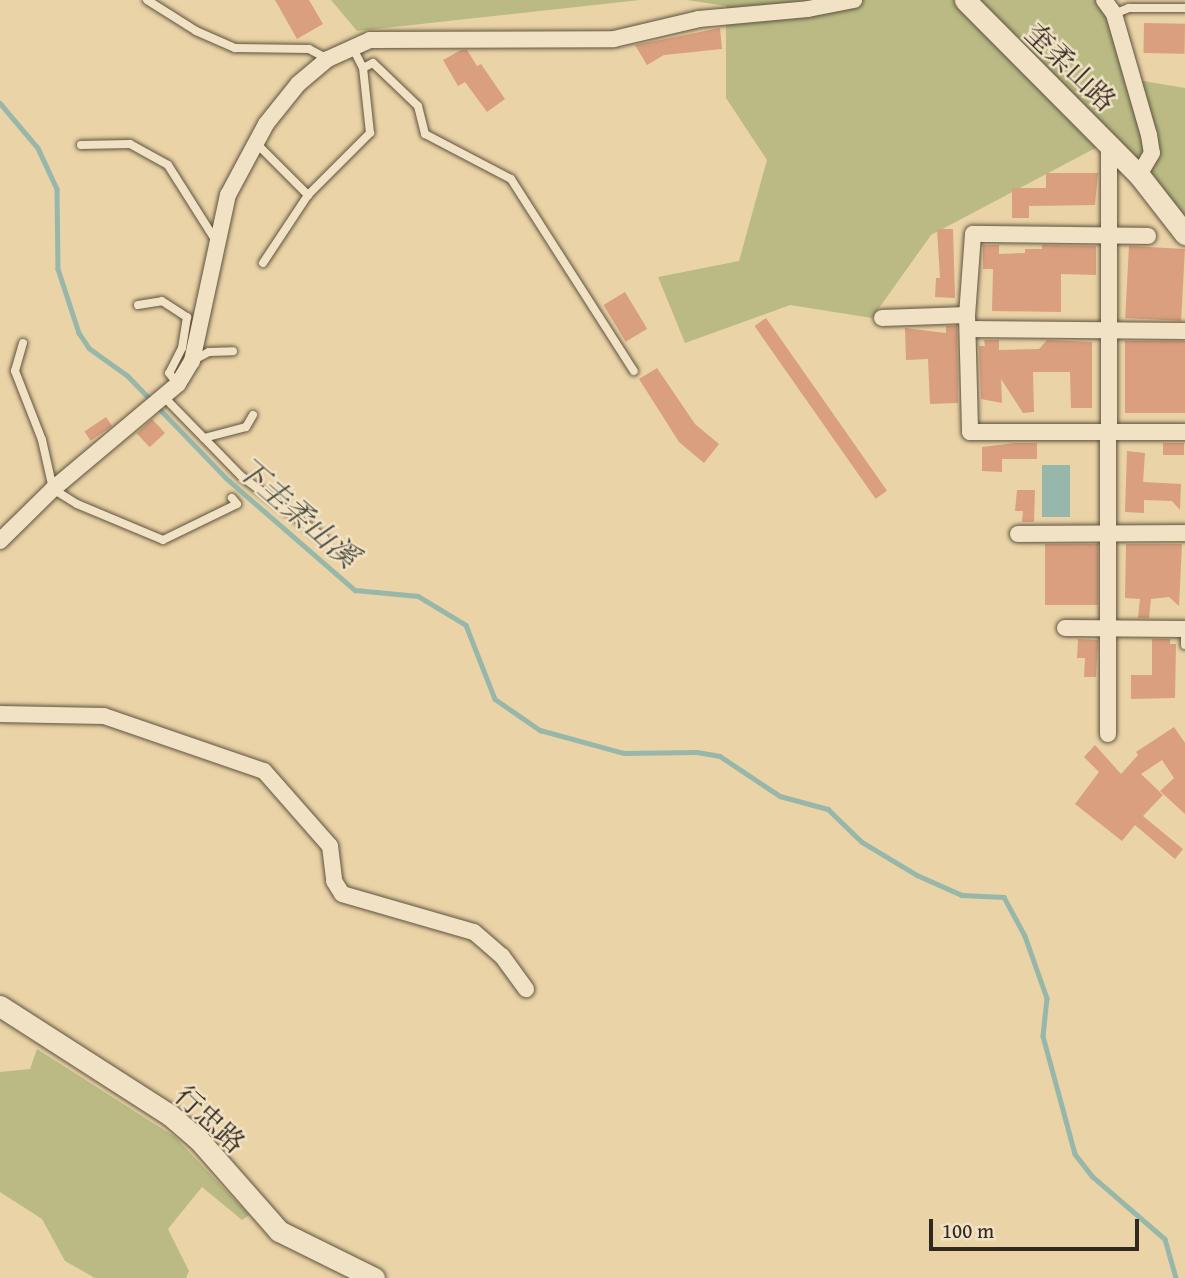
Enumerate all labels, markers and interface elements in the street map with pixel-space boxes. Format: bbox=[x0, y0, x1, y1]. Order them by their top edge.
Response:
street label: 奎柔山路 bbox=[1019, 16, 1123, 118]
water label: 下圭柔山溪 bbox=[230, 449, 366, 575]
street label: 行忠路 bbox=[168, 1078, 252, 1160]
scale bar bbox=[933, 1204, 1143, 1248]
text: 100 m bbox=[942, 1215, 994, 1246]

